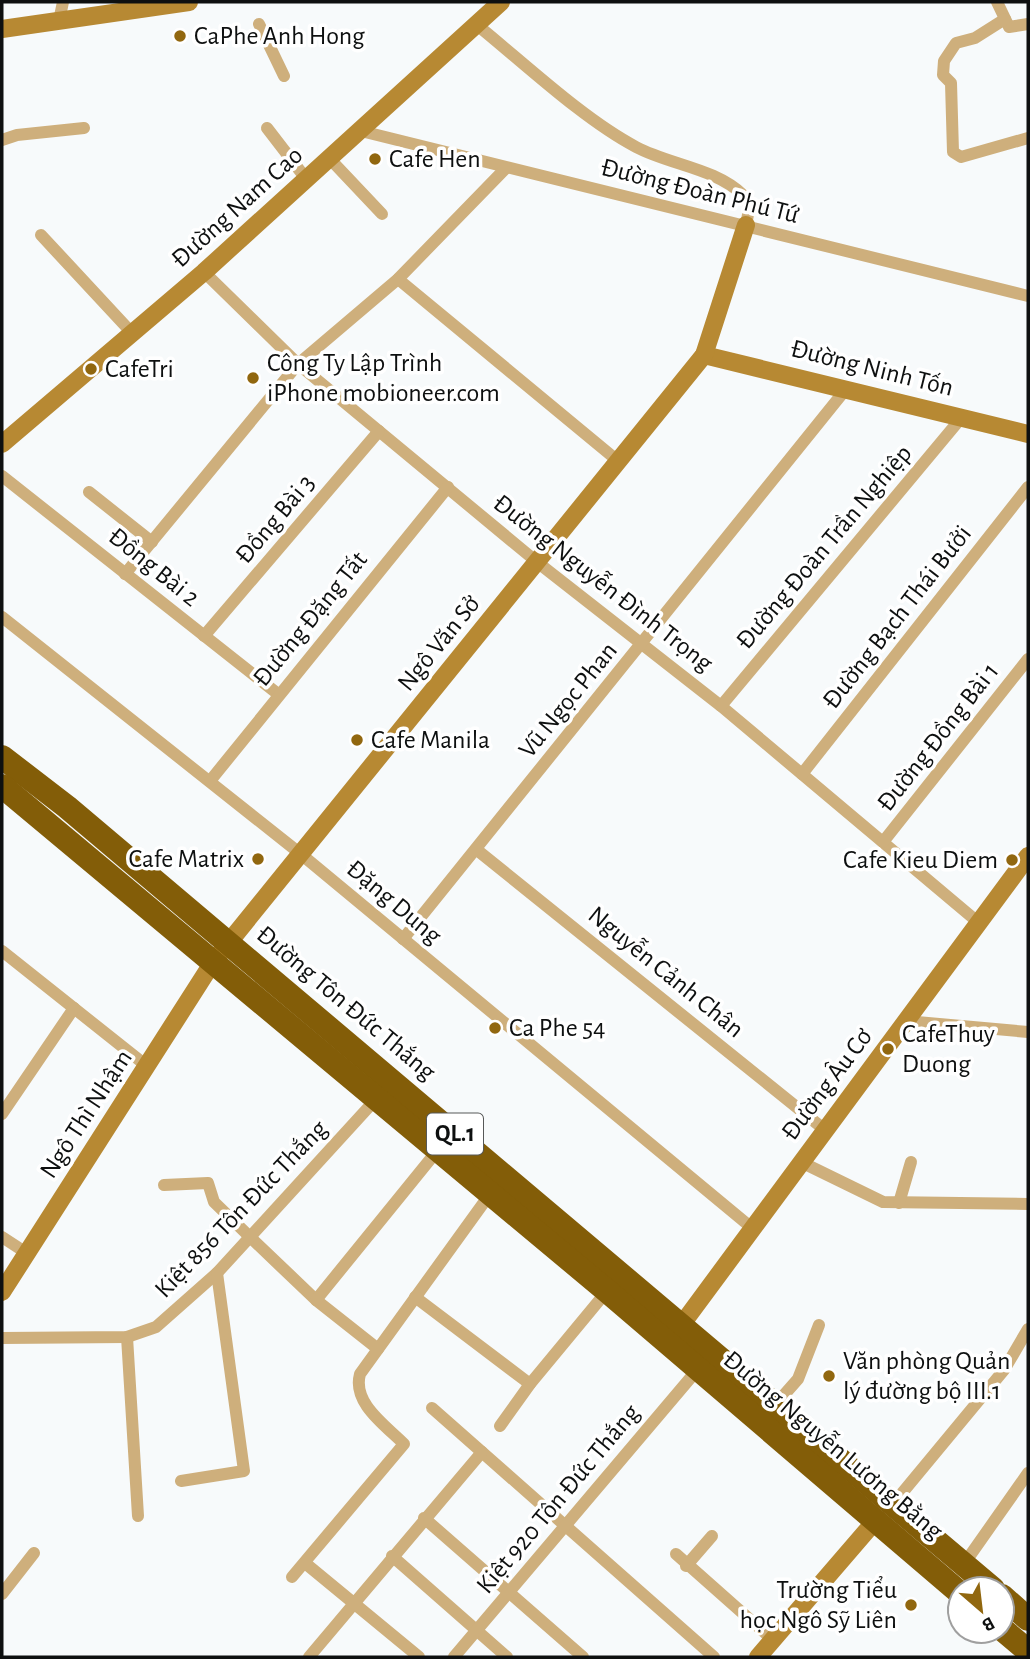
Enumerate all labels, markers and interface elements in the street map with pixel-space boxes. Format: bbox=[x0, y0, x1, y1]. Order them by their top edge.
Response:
place label: CaPhe Anh Hong bbox=[194, 23, 365, 49]
marker: CaPhe Anh Hong bbox=[172, 28, 188, 44]
street label: Đường Nam Cao bbox=[166, 142, 308, 272]
place label: Cafe Hen bbox=[389, 146, 481, 172]
marker: Cafe Hen bbox=[367, 151, 383, 167]
street label: Đường Đoàn Phú Tứ bbox=[598, 154, 802, 228]
street label: Đường Ninh Tốn bbox=[788, 335, 956, 401]
place label: Công Ty Lập Trình iPhone mobioneer.com bbox=[267, 350, 500, 406]
place label: CafeTri bbox=[105, 356, 174, 382]
marker: CafeTri bbox=[83, 361, 99, 377]
marker: Công Ty Lập Trình iPhone mobioneer.com bbox=[245, 370, 261, 386]
street label: Đường Đoàn Trần Nghiệp bbox=[731, 440, 917, 654]
street label: Đồng Bài 3 bbox=[230, 469, 320, 569]
street label: Đường Nguyễn Đình Trọng bbox=[488, 489, 718, 677]
street label: Đường Bạch Thái Bưởi bbox=[818, 521, 976, 713]
street label: Đồng Bài 2 bbox=[104, 523, 205, 611]
street label: Đường Đặng Tất bbox=[248, 547, 372, 691]
street label: Ngô Văn Sở bbox=[393, 590, 485, 696]
street label: Vũ Ngọc Phan bbox=[514, 637, 622, 763]
street label: Đường Đồng Bài 1 bbox=[872, 658, 1004, 816]
place label: Cafe Manila bbox=[371, 727, 490, 753]
marker: Cafe Manila bbox=[349, 732, 365, 748]
place label: Cafe Matrix bbox=[128, 846, 244, 872]
place label: Cafe Kieu Diem bbox=[843, 847, 998, 873]
marker: Cafe Matrix bbox=[250, 851, 266, 867]
marker: Cafe Kieu Diem bbox=[1004, 852, 1020, 868]
street label: Đặng Dung bbox=[341, 855, 447, 949]
street label: Nguyễn Cảnh Chân bbox=[583, 901, 749, 1042]
street label: Đường Tôn Đức Thắng bbox=[251, 921, 441, 1086]
place label: Ca Phe 54 bbox=[509, 1015, 606, 1041]
marker: Ca Phe 54 bbox=[487, 1020, 503, 1036]
place label: CafeThuy Duong bbox=[902, 1021, 995, 1077]
street label: Đường Âu Cơ bbox=[776, 1022, 877, 1145]
marker: CafeThuy Duong bbox=[880, 1041, 896, 1057]
street label: Ngô Thì Nhậm bbox=[35, 1045, 137, 1183]
road number: QL.1 bbox=[427, 1114, 483, 1154]
street label: Kiệt 856 Tôn Đức Thắng bbox=[150, 1115, 332, 1303]
street label: Đường Nguyễn Lương Bằng bbox=[718, 1345, 949, 1544]
place label: Văn phòng Quản lý đường bộ III.1 bbox=[843, 1348, 1010, 1404]
marker: Văn phòng Quản lý đường bộ III.1 bbox=[821, 1368, 837, 1384]
street label: Kiệt 920 Tôn Đức Thắng bbox=[472, 1399, 645, 1598]
north arrow bbox=[946, 1575, 1016, 1645]
place label: Trường Tiểu học Ngô Sỹ Liên bbox=[739, 1576, 897, 1633]
marker: Trường Tiểu học Ngô Sỹ Liên bbox=[903, 1597, 919, 1613]
text: B bbox=[979, 1613, 998, 1635]

